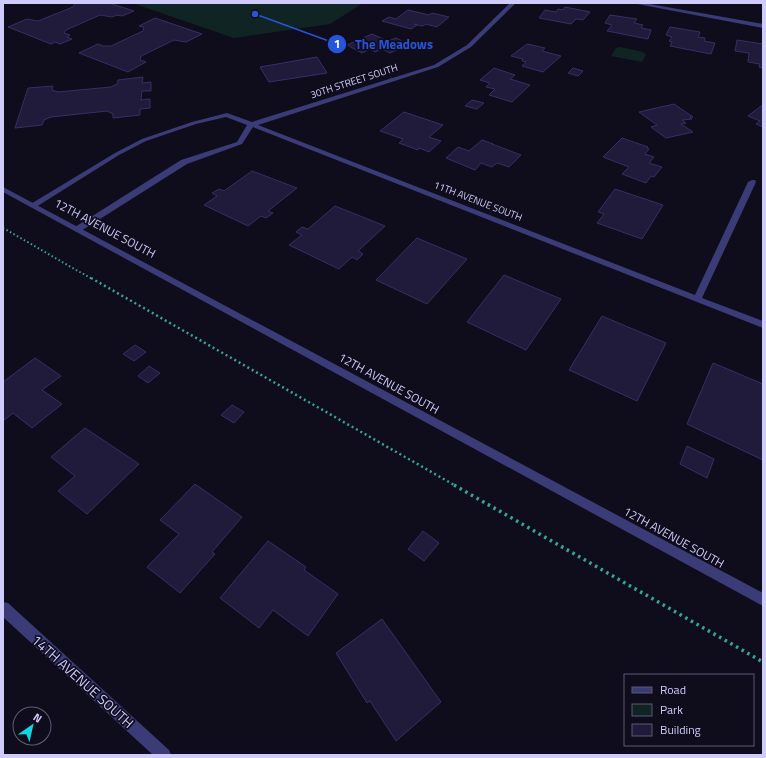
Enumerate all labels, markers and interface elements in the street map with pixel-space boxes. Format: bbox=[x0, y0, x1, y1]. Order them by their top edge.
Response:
callout: The Meadows bbox=[327, 32, 441, 57]
text: 1 bbox=[334, 34, 340, 53]
text: The Meadows bbox=[355, 34, 433, 54]
street label: 30TH STREET SOUTH bbox=[308, 60, 400, 102]
street label: 11TH AVENUE SOUTH bbox=[432, 177, 524, 225]
street label: 12TH AVENUE SOUTH bbox=[51, 193, 159, 263]
street label: 12TH AVENUE SOUTH bbox=[335, 347, 443, 419]
street label: 12TH AVENUE SOUTH bbox=[620, 501, 728, 573]
street label: 14TH AVENUE SOUTH bbox=[29, 631, 137, 731]
legend bbox=[624, 674, 754, 746]
text: Road bbox=[660, 680, 686, 699]
text: Park bbox=[660, 700, 683, 719]
north arrow bbox=[12, 706, 52, 746]
text: Building bbox=[660, 720, 701, 739]

